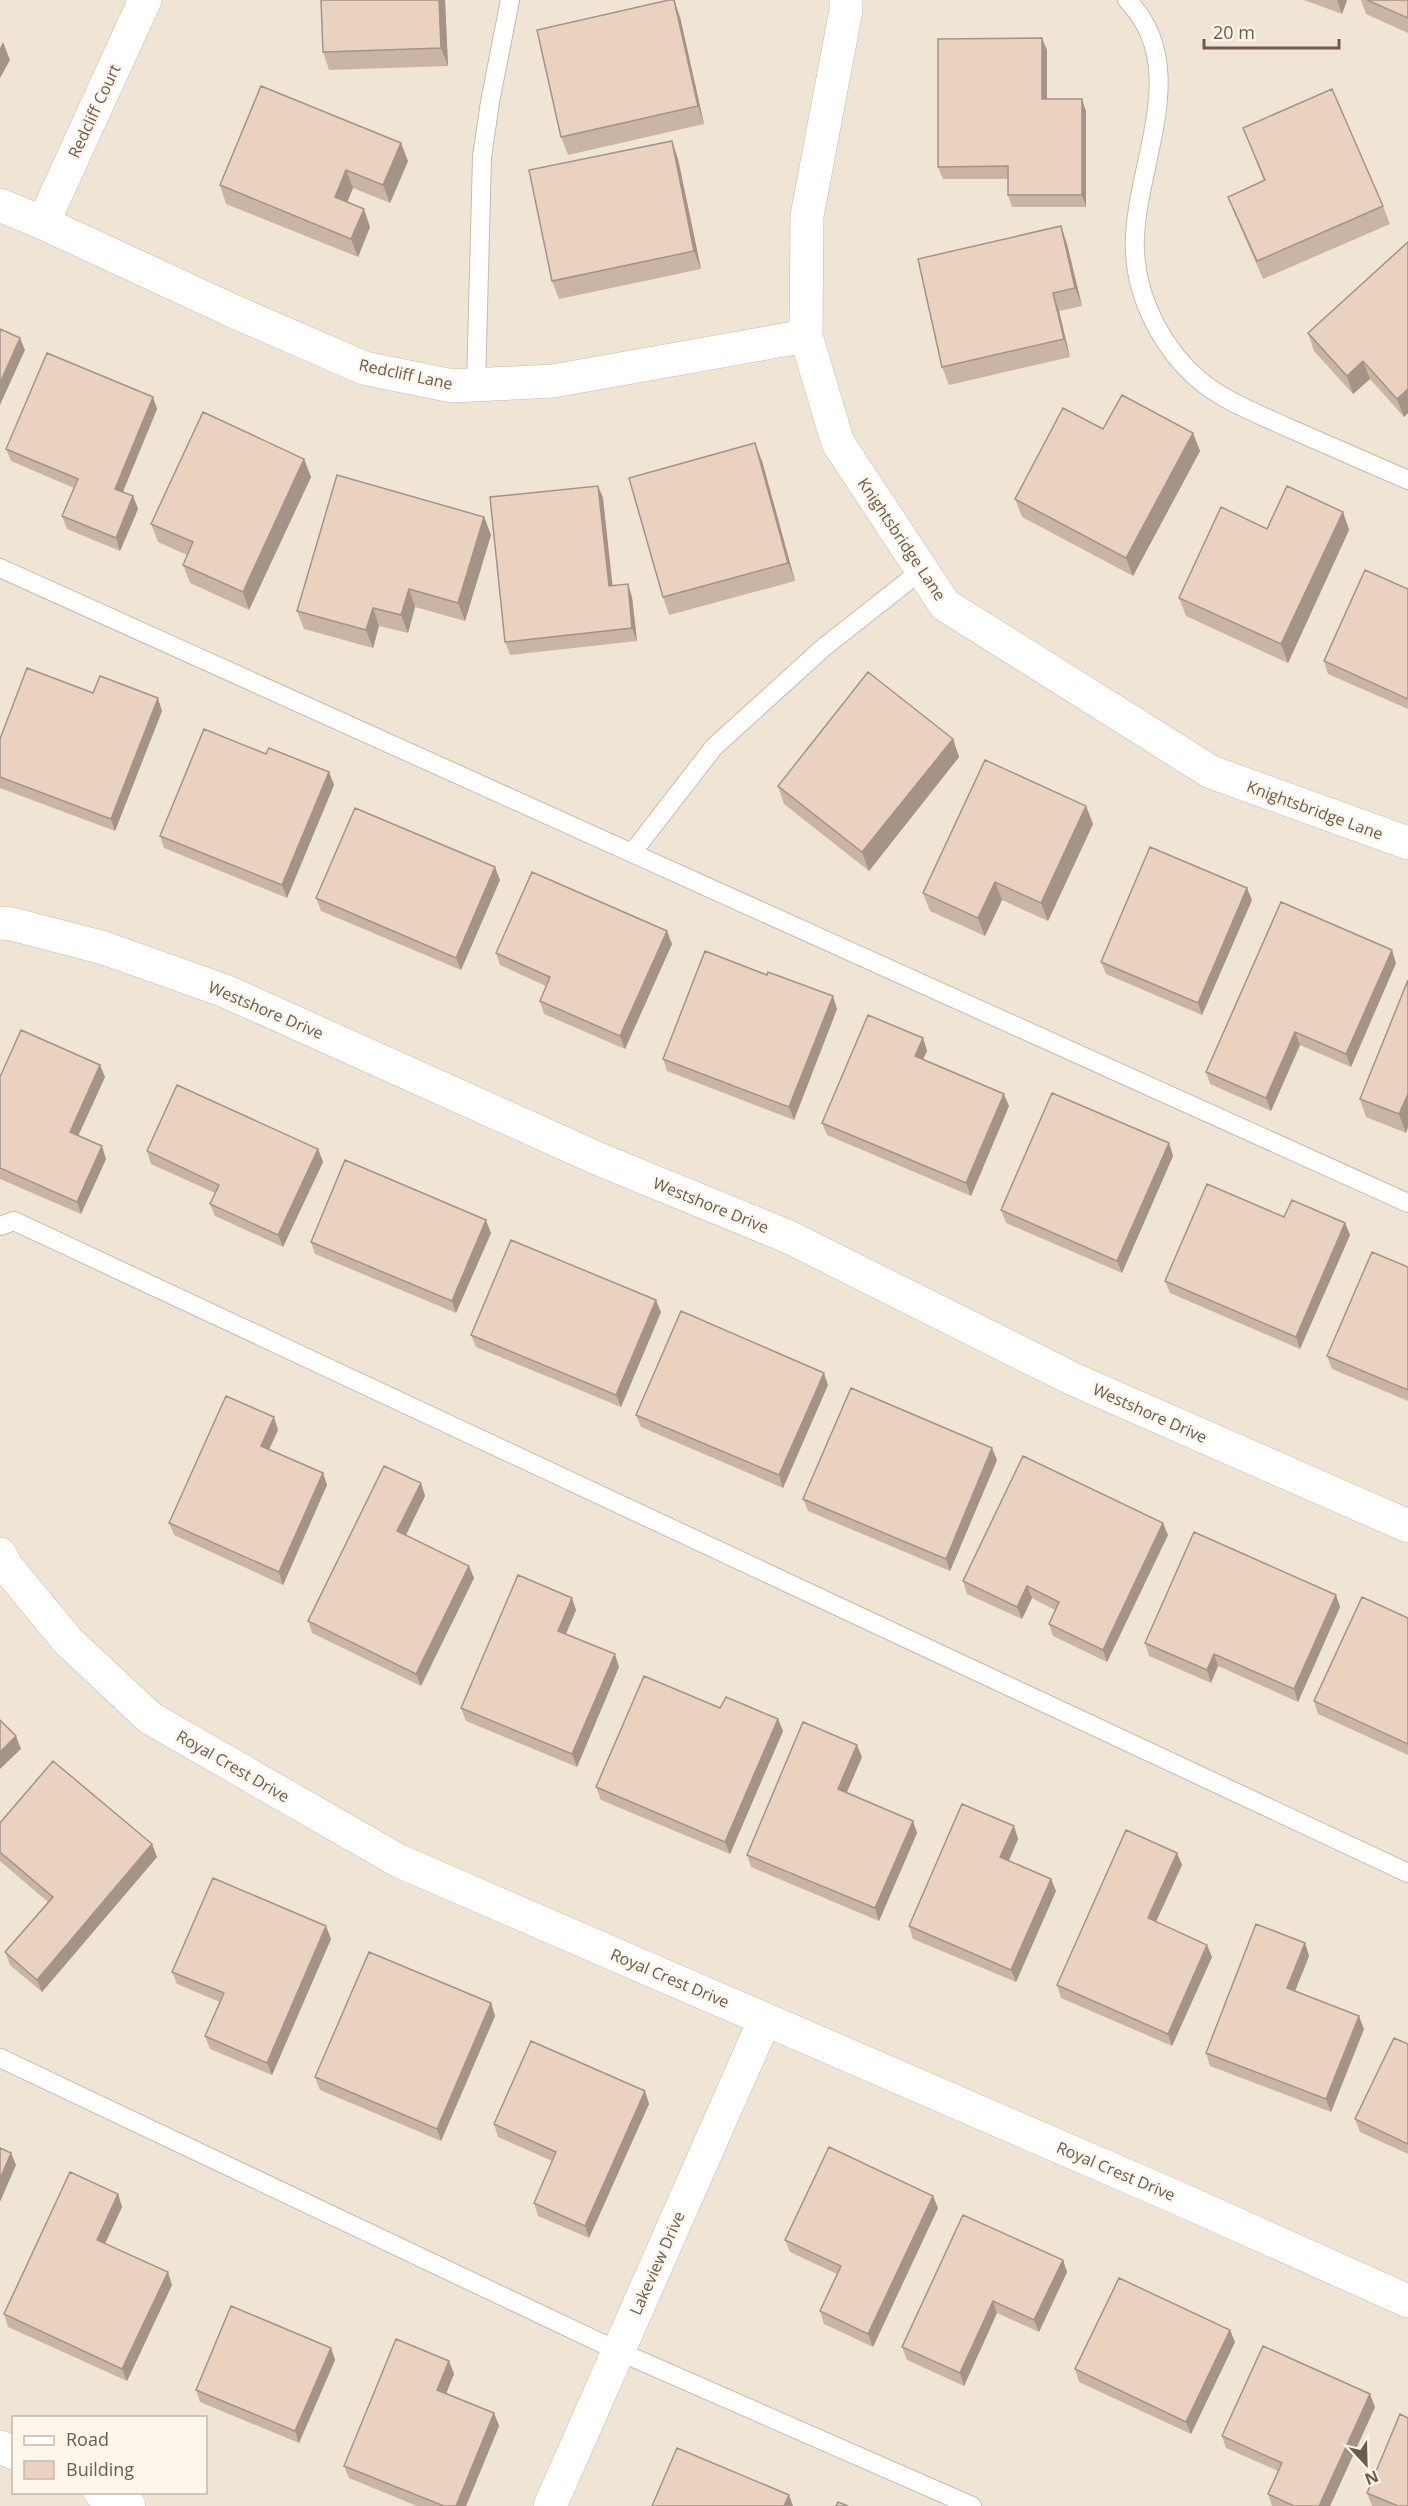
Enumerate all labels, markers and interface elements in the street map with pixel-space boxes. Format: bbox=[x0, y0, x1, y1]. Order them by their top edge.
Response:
scale bar bbox=[1204, 12, 1339, 50]
text: 20 m bbox=[1213, 20, 1255, 44]
street label: Redcliff Court bbox=[63, 60, 125, 161]
street label: Redcliff Lane bbox=[357, 353, 455, 395]
street label: Knightsbridge Lane bbox=[853, 473, 951, 605]
street label: Knightsbridge Lane bbox=[1244, 775, 1386, 845]
street label: Westshore Drive bbox=[205, 976, 327, 1044]
street label: Westshore Drive bbox=[650, 1172, 772, 1238]
street label: Westshore Drive bbox=[1089, 1378, 1211, 1448]
street label: Royal Crest Drive bbox=[173, 1725, 293, 1807]
street label: Royal Crest Drive bbox=[607, 1943, 733, 2013]
street label: Royal Crest Drive bbox=[1053, 2136, 1179, 2206]
street label: Lakeview Drive bbox=[624, 2208, 690, 2318]
legend bbox=[12, 2416, 207, 2494]
text: Road bbox=[66, 2427, 109, 2451]
north arrow bbox=[1336, 2434, 1396, 2494]
text: Building bbox=[66, 2457, 134, 2481]
text: N bbox=[1361, 2465, 1382, 2491]

